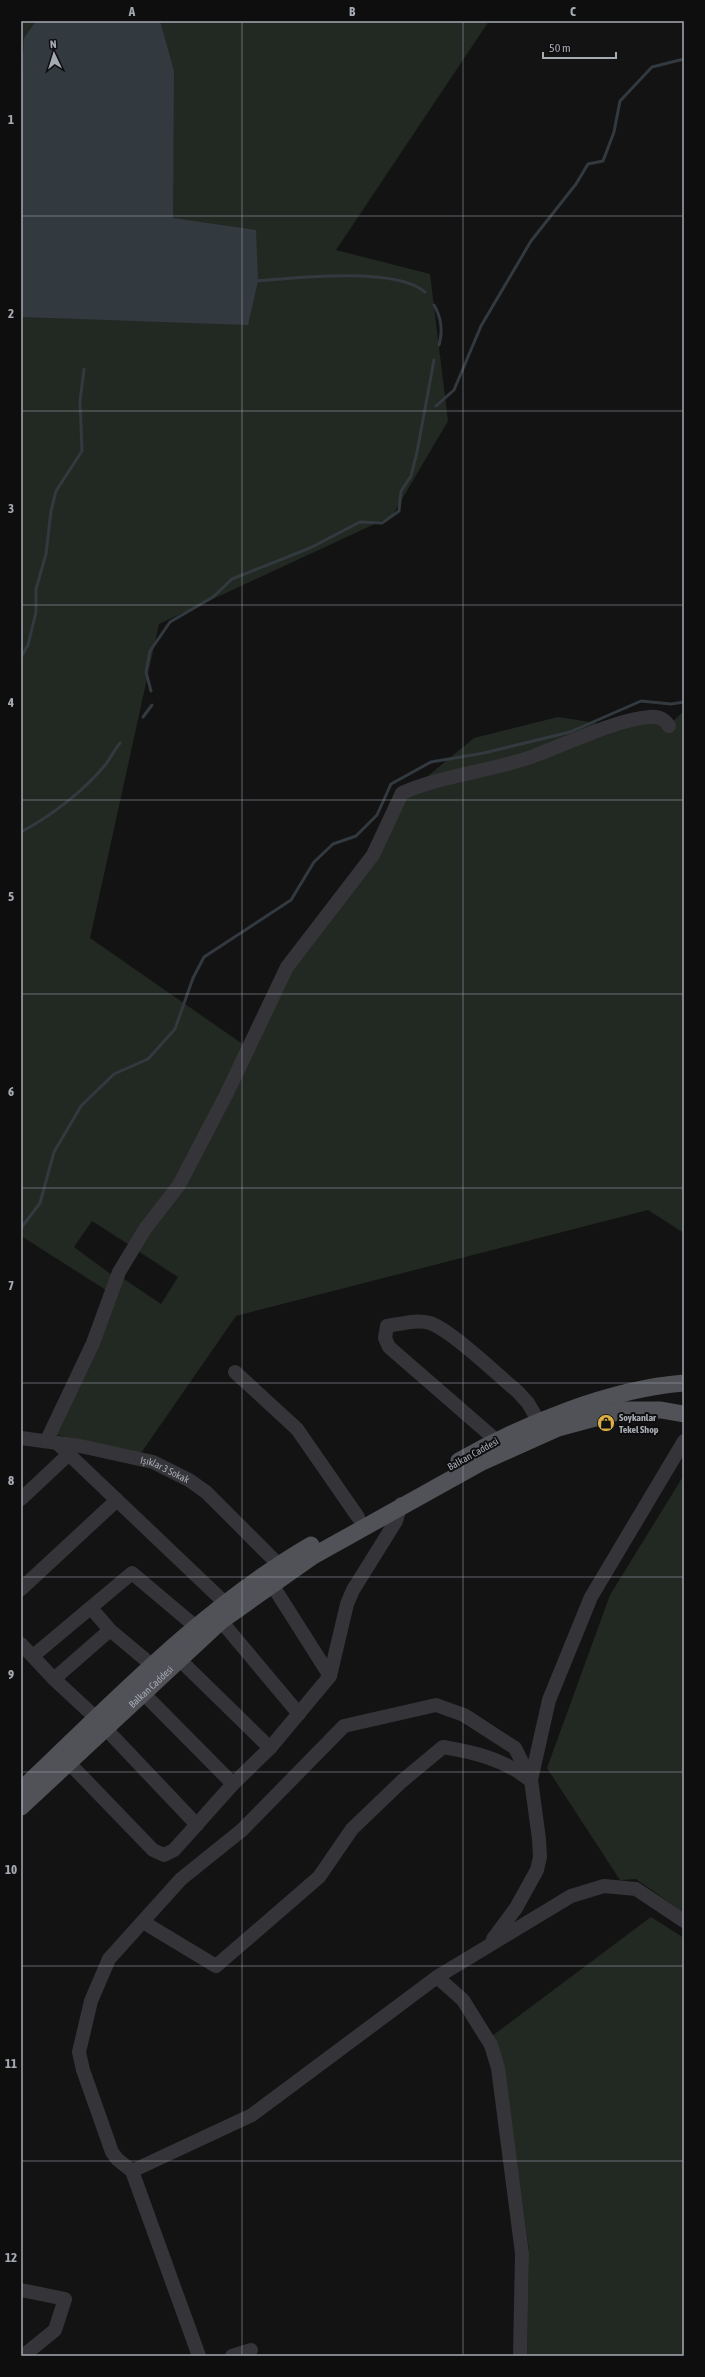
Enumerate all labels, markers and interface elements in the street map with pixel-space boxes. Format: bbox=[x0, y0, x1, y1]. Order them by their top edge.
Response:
text: A bbox=[128, 4, 136, 19]
text: B bbox=[349, 4, 356, 19]
text: C bbox=[570, 4, 576, 19]
north arrow bbox=[34, 34, 74, 74]
scale bar bbox=[543, 34, 616, 60]
text: N bbox=[50, 38, 57, 50]
text: 50 m bbox=[549, 41, 571, 55]
text: 1 bbox=[8, 112, 14, 127]
text: 2 bbox=[8, 306, 14, 321]
text: 3 bbox=[8, 501, 14, 516]
text: 4 bbox=[7, 695, 14, 710]
text: 5 bbox=[8, 889, 14, 904]
text: 6 bbox=[8, 1084, 14, 1099]
text: 7 bbox=[8, 1278, 14, 1293]
place label: Soykanlar Tekel Shop bbox=[619, 1412, 659, 1435]
shop icon: Soykanlar Tekel Shop bbox=[596, 1413, 616, 1433]
street label: Balkan Caddesi bbox=[446, 1436, 500, 1472]
street label: Işıklar 3 Sokak bbox=[139, 1454, 192, 1485]
text: 8 bbox=[8, 1473, 14, 1488]
street label: Balkan Caddesi bbox=[126, 1663, 175, 1710]
text: 9 bbox=[8, 1667, 14, 1682]
text: 10 bbox=[5, 1862, 17, 1877]
text: 11 bbox=[5, 2056, 17, 2071]
text: 12 bbox=[5, 2250, 17, 2265]

